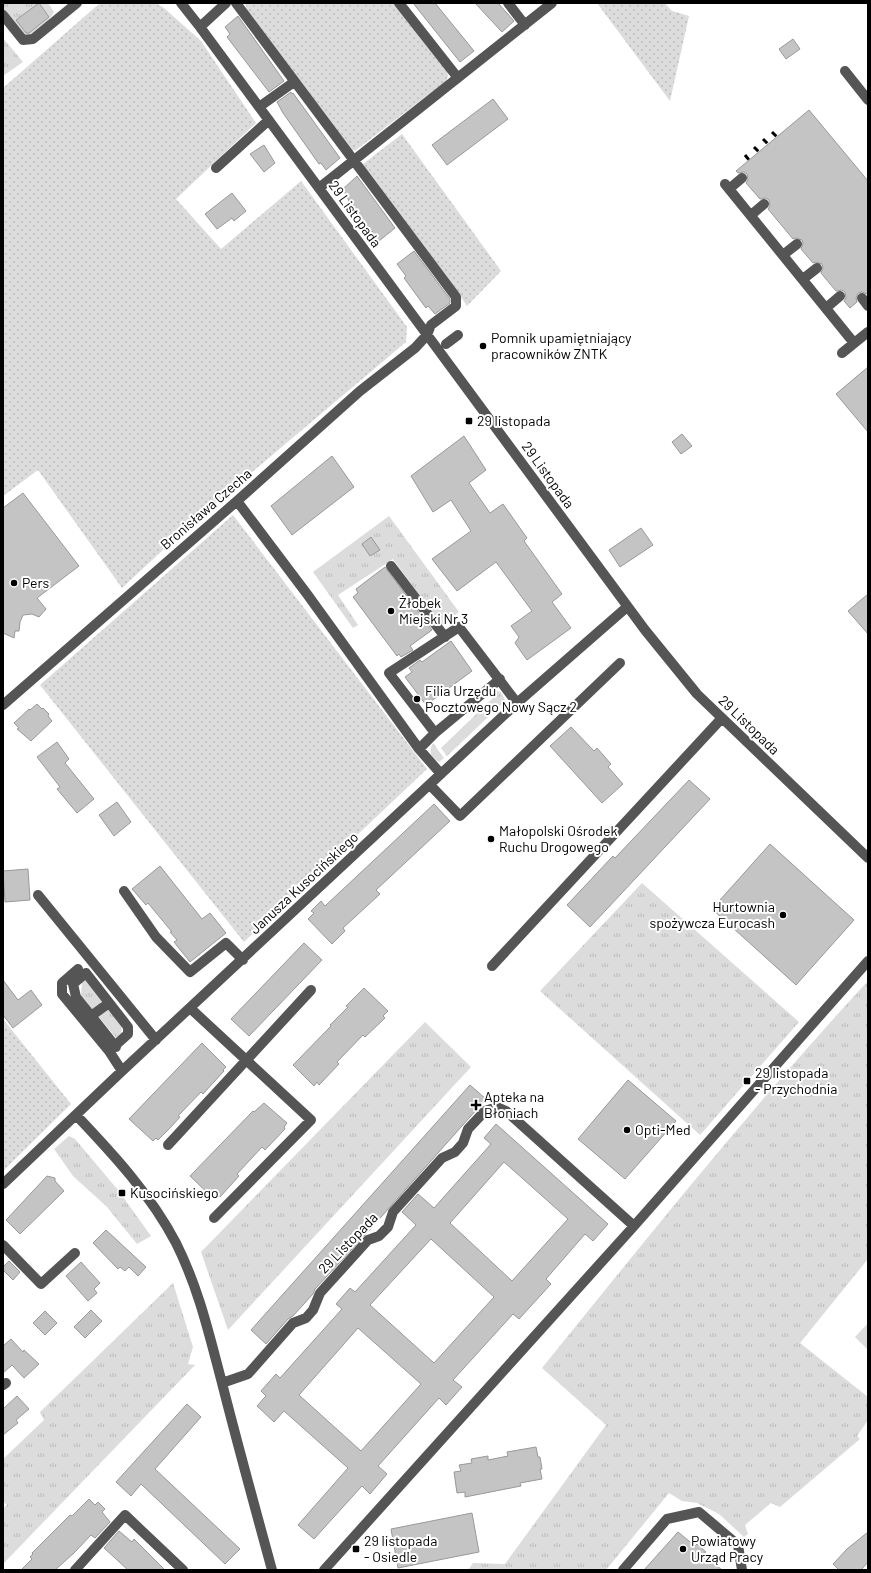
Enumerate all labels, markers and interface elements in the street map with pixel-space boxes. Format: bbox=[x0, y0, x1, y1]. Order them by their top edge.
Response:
street label: 29 Listopada bbox=[326, 177, 385, 250]
place label: Pomnik upamiętniający pracowników ZNTK bbox=[491, 329, 632, 362]
marker: Pomnik upamiętniający pracowników ZNTK bbox=[478, 341, 488, 351]
place label: 29 listopada bbox=[477, 412, 550, 429]
marker: 29 listopada bbox=[464, 416, 474, 426]
street label: 29 Listopada bbox=[519, 438, 578, 511]
street label: Bronisława Czecha bbox=[157, 464, 255, 553]
place label: Pers bbox=[22, 574, 50, 591]
marker: Pers bbox=[9, 578, 19, 588]
place label: Żłobek Miejski Nr 3 bbox=[399, 594, 468, 627]
marker: Żłobek Miejski Nr 3 bbox=[386, 606, 396, 616]
place label: Filia Urzędu Pocztowego Nowy Sącz 2 bbox=[425, 682, 577, 715]
street label: 29 Listopada bbox=[715, 691, 783, 758]
marker: Filia Urzędu Pocztowego Nowy Sącz 2 bbox=[412, 694, 422, 704]
place label: Małopolski Ośrodek Ruchu Drogowego bbox=[499, 822, 617, 855]
street label: Janusza Kusocińskiego bbox=[246, 828, 361, 937]
marker: Małopolski Ośrodek Ruchu Drogowego bbox=[486, 834, 496, 844]
place label: Hurtownia spożywcza Eurocash bbox=[650, 898, 775, 931]
marker: Hurtownia spożywcza Eurocash bbox=[778, 910, 788, 920]
place label: 29 listopada - Przychodnia bbox=[755, 1064, 837, 1097]
marker: 29 listopada - Przychodnia bbox=[742, 1076, 752, 1086]
place label: Apteka na Błoniach bbox=[484, 1088, 544, 1121]
marker: Apteka na Błoniach bbox=[471, 1100, 481, 1110]
place label: Opti-Med bbox=[635, 1121, 691, 1138]
marker: Opti-Med bbox=[622, 1125, 632, 1135]
place label: Kusocińskiego bbox=[130, 1184, 219, 1201]
marker: Kusocińskiego bbox=[117, 1188, 127, 1198]
street label: 29 Listopada bbox=[314, 1209, 381, 1277]
place label: 29 listopada - Osiedle bbox=[364, 1532, 437, 1565]
place label: Powiatowy Urząd Pracy bbox=[691, 1532, 764, 1565]
marker: 29 listopada - Osiedle bbox=[351, 1544, 361, 1554]
marker: Powiatowy Urząd Pracy bbox=[678, 1544, 688, 1554]

